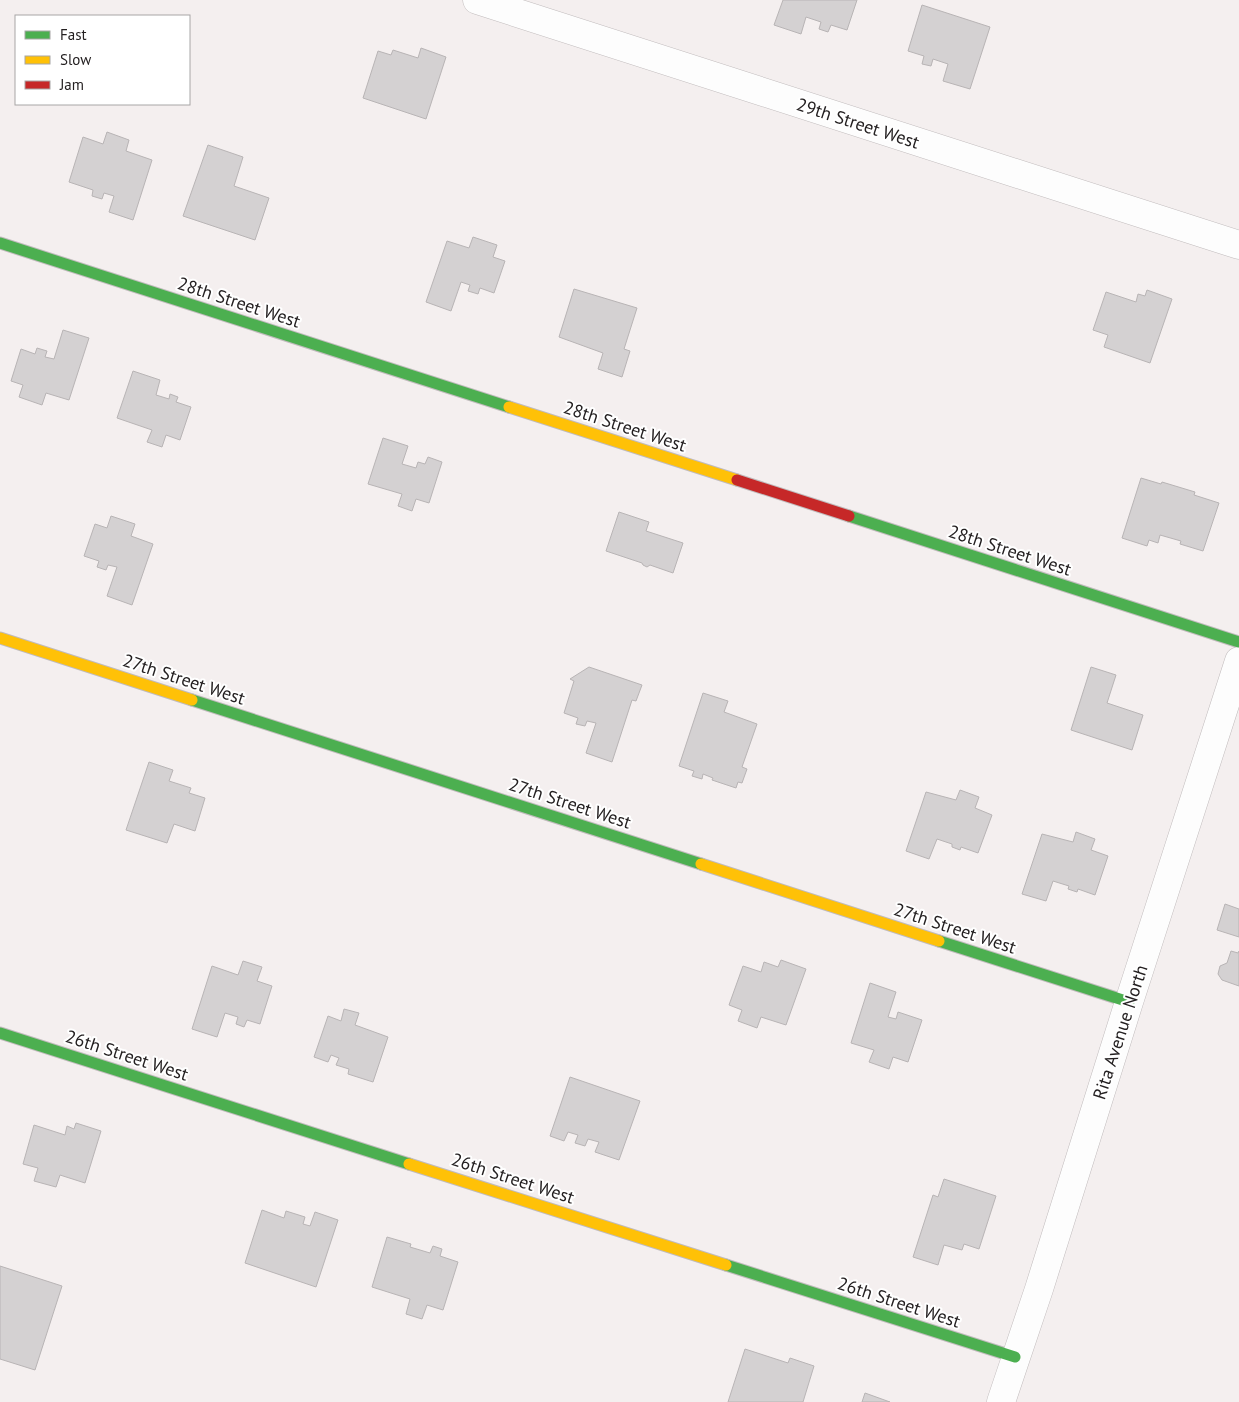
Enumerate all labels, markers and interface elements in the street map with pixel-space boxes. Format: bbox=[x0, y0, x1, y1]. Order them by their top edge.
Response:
legend bbox=[15, 15, 190, 105]
text: Fast bbox=[60, 25, 87, 44]
text: Slow bbox=[60, 50, 91, 69]
text: Jam bbox=[59, 75, 84, 94]
street label: 29th Street West bbox=[794, 92, 922, 154]
street label: 28th Street West bbox=[175, 271, 303, 333]
street label: 28th Street West bbox=[561, 395, 689, 457]
street label: 28th Street West bbox=[946, 519, 1074, 581]
street label: 27th Street West bbox=[120, 648, 248, 710]
street label: 27th Street West bbox=[506, 772, 634, 834]
street label: 27th Street West bbox=[891, 897, 1019, 959]
street label: Rita Avenue North bbox=[1087, 962, 1153, 1102]
street label: 26th Street West bbox=[63, 1024, 191, 1086]
street label: 26th Street West bbox=[449, 1147, 577, 1209]
street label: 26th Street West bbox=[835, 1271, 963, 1333]

